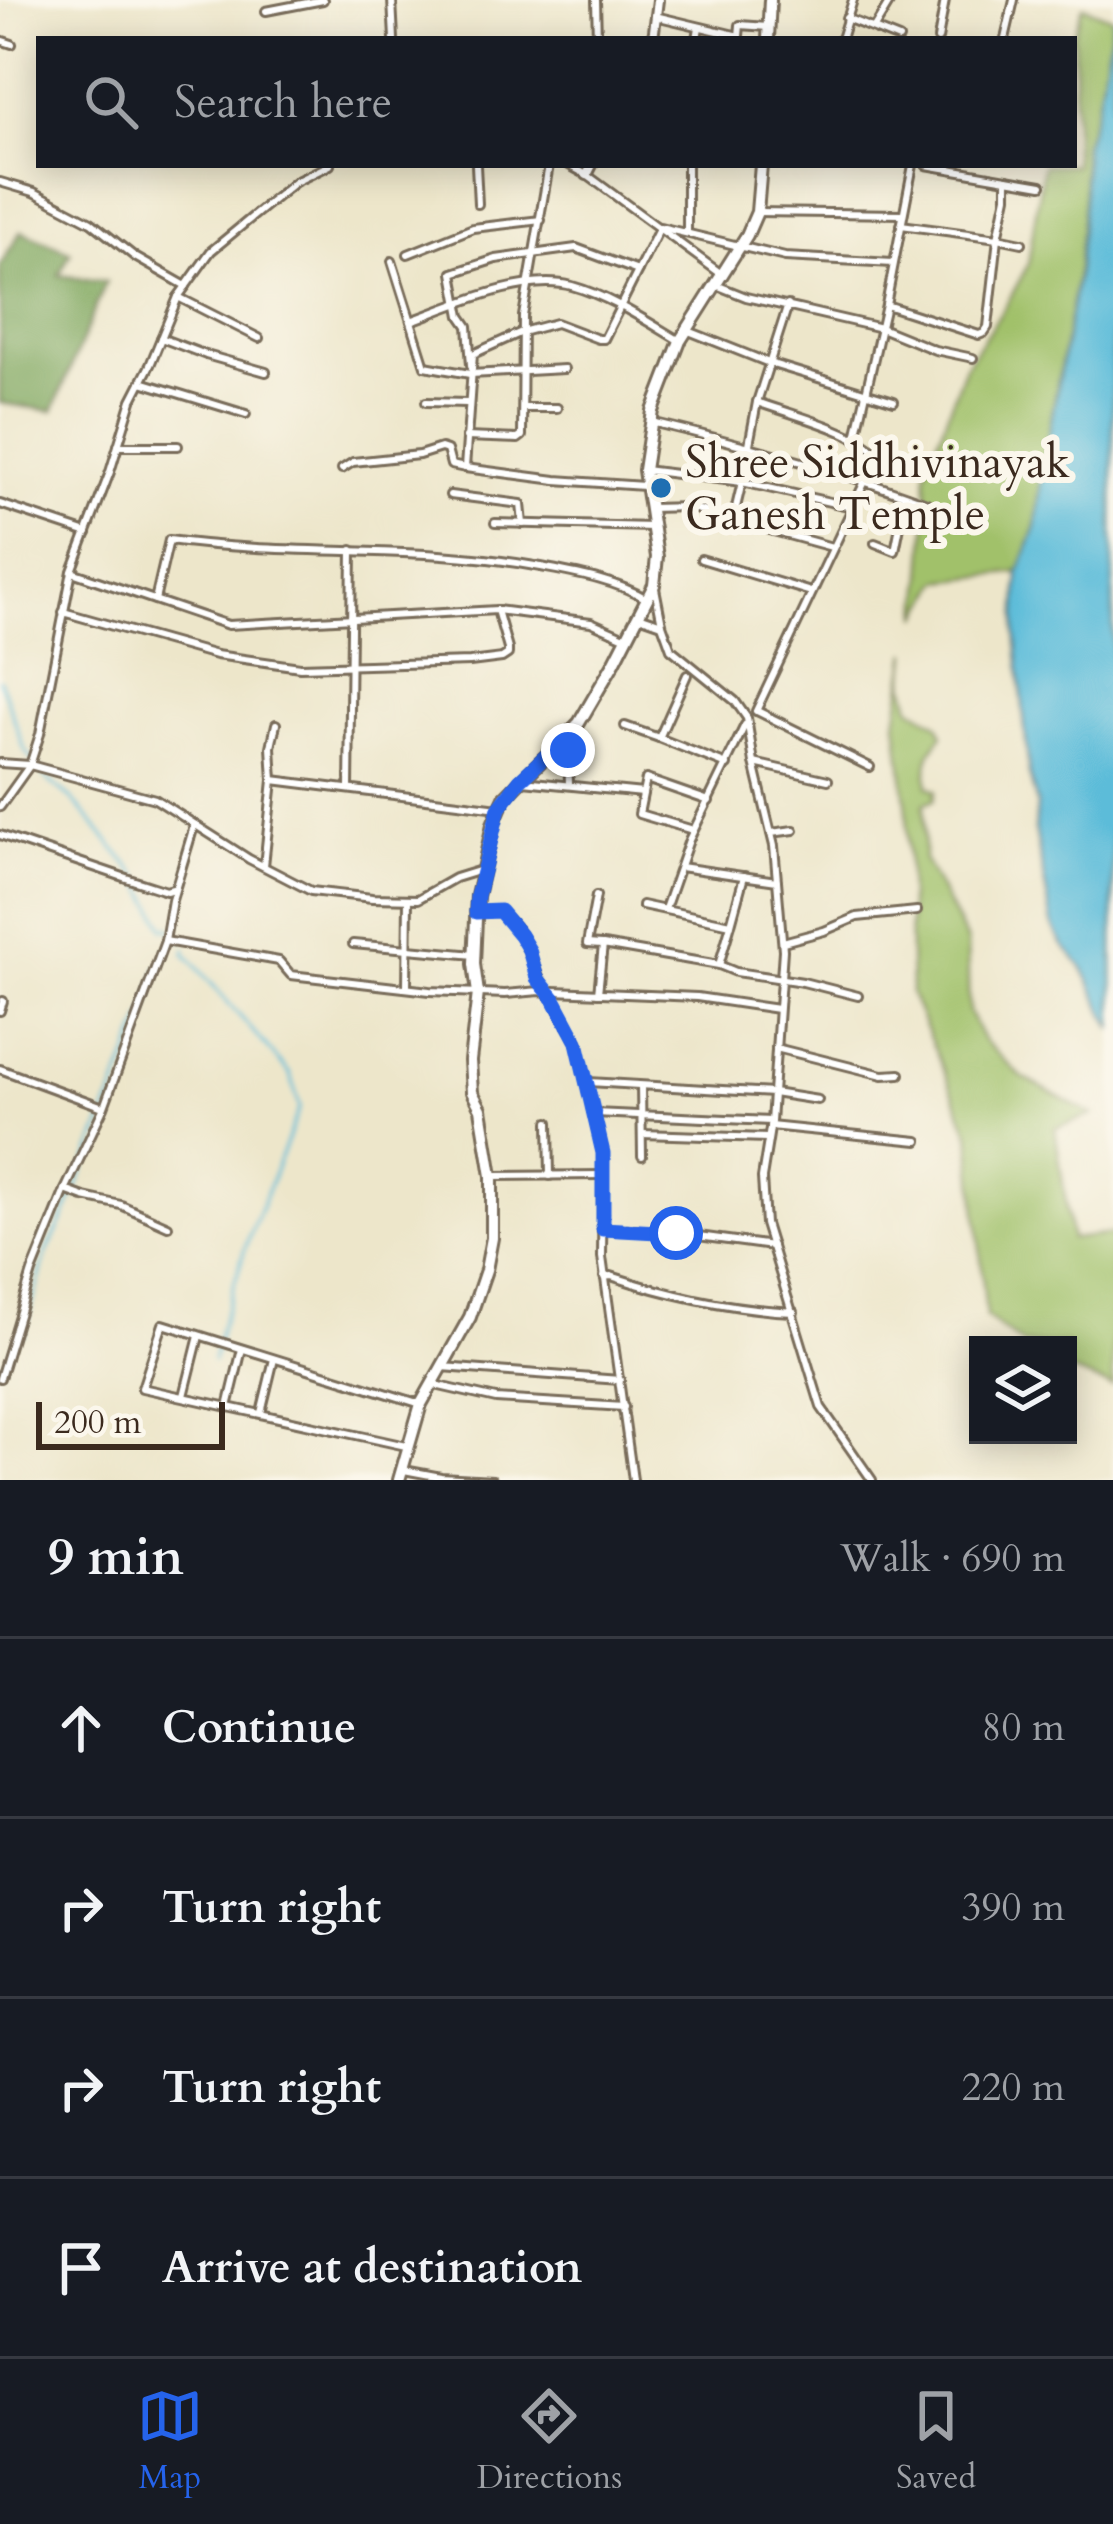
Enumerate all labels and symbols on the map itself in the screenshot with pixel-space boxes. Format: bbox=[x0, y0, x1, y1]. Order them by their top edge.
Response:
place label: Shree Siddhivinayak Ganesh Temple bbox=[685, 432, 1070, 545]
marker: Shree Siddhivinayak Ganesh Temple bbox=[648, 475, 674, 501]
route end bbox=[541, 723, 595, 777]
route start bbox=[649, 1206, 703, 1260]
scale bar bbox=[36, 1396, 225, 1449]

